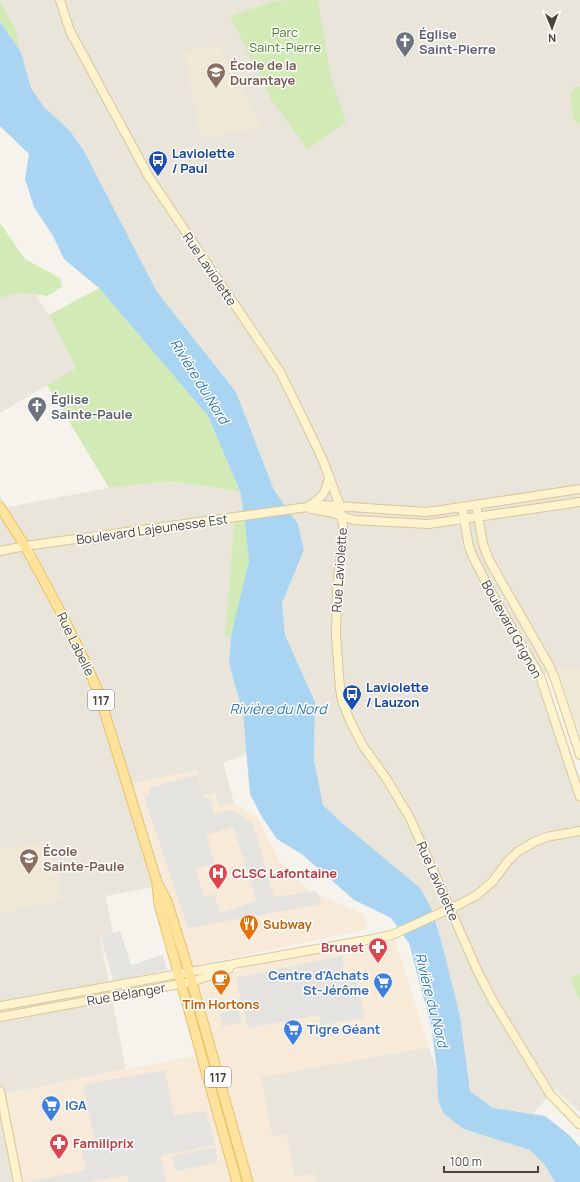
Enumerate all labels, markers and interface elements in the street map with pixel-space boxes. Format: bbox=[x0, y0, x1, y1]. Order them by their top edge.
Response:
north arrow bbox=[532, 8, 572, 48]
park label: Parc Saint-Pierre bbox=[249, 23, 321, 56]
place label: Église Saint-Pierre bbox=[419, 25, 496, 58]
church icon: Église Saint-Pierre bbox=[394, 30, 416, 58]
text: N bbox=[548, 31, 556, 46]
place label: École de la Durantaye bbox=[230, 56, 297, 89]
school or university icon: École de la Durantaye bbox=[205, 61, 227, 89]
place label: Laviolette / Paul bbox=[172, 144, 235, 177]
bus stop icon: Laviolette / Paul bbox=[147, 149, 169, 177]
street label: Rue Laviolette bbox=[179, 229, 241, 310]
water label: Rivière du Nord bbox=[166, 335, 235, 429]
place label: Église Sainte-Paule bbox=[51, 390, 133, 423]
church icon: Église Sainte-Paule bbox=[26, 395, 48, 423]
street label: Boulevard Lajeunesse Est bbox=[75, 509, 229, 549]
street label: Rue Laviolette bbox=[327, 527, 351, 613]
street label: Boulevard Grignon bbox=[478, 577, 546, 681]
street label: Rue Labelle bbox=[53, 609, 99, 679]
place label: Laviolette / Lauzon bbox=[366, 678, 429, 711]
bus stop icon: Laviolette / Lauzon bbox=[341, 683, 363, 711]
road number: 117 bbox=[88, 690, 114, 710]
water label: Rivière du Nord bbox=[229, 699, 328, 718]
street label: Rue Laviolette bbox=[413, 839, 464, 924]
place label: École Sainte-Paule bbox=[43, 842, 125, 875]
school or university icon: École Sainte-Paule bbox=[18, 847, 40, 875]
hospital icon: CLSC Lafontaine bbox=[207, 862, 229, 890]
place label: CLSC Lafontaine bbox=[232, 864, 337, 882]
restaurant icon: Subway bbox=[238, 913, 260, 941]
place label: Subway bbox=[263, 915, 313, 933]
pharmacy icon: Brunet bbox=[367, 936, 389, 964]
place label: Brunet bbox=[321, 938, 364, 956]
water label: Rivière du Nord bbox=[411, 951, 453, 1051]
place label: Centre d'Achats St-Jérôme bbox=[268, 966, 369, 999]
cafe icon: Tim Hortons bbox=[210, 968, 232, 996]
supermarket icon: Centre d'Achats St-Jérôme bbox=[372, 971, 394, 999]
street label: Rue Bélanger bbox=[85, 978, 167, 1010]
place label: Tim Hortons bbox=[183, 995, 259, 1013]
supermarket icon: Tigre Géant bbox=[282, 1018, 304, 1046]
place label: Tigre Géant bbox=[307, 1020, 381, 1038]
road number: 117 bbox=[205, 1067, 231, 1087]
supermarket icon: IGA bbox=[40, 1094, 62, 1122]
place label: IGA bbox=[65, 1096, 87, 1114]
pharmacy icon: Familiprix bbox=[48, 1132, 70, 1160]
place label: Familiprix bbox=[73, 1134, 135, 1152]
scale bar bbox=[444, 1148, 538, 1174]
text: 100 m bbox=[450, 1153, 482, 1170]

